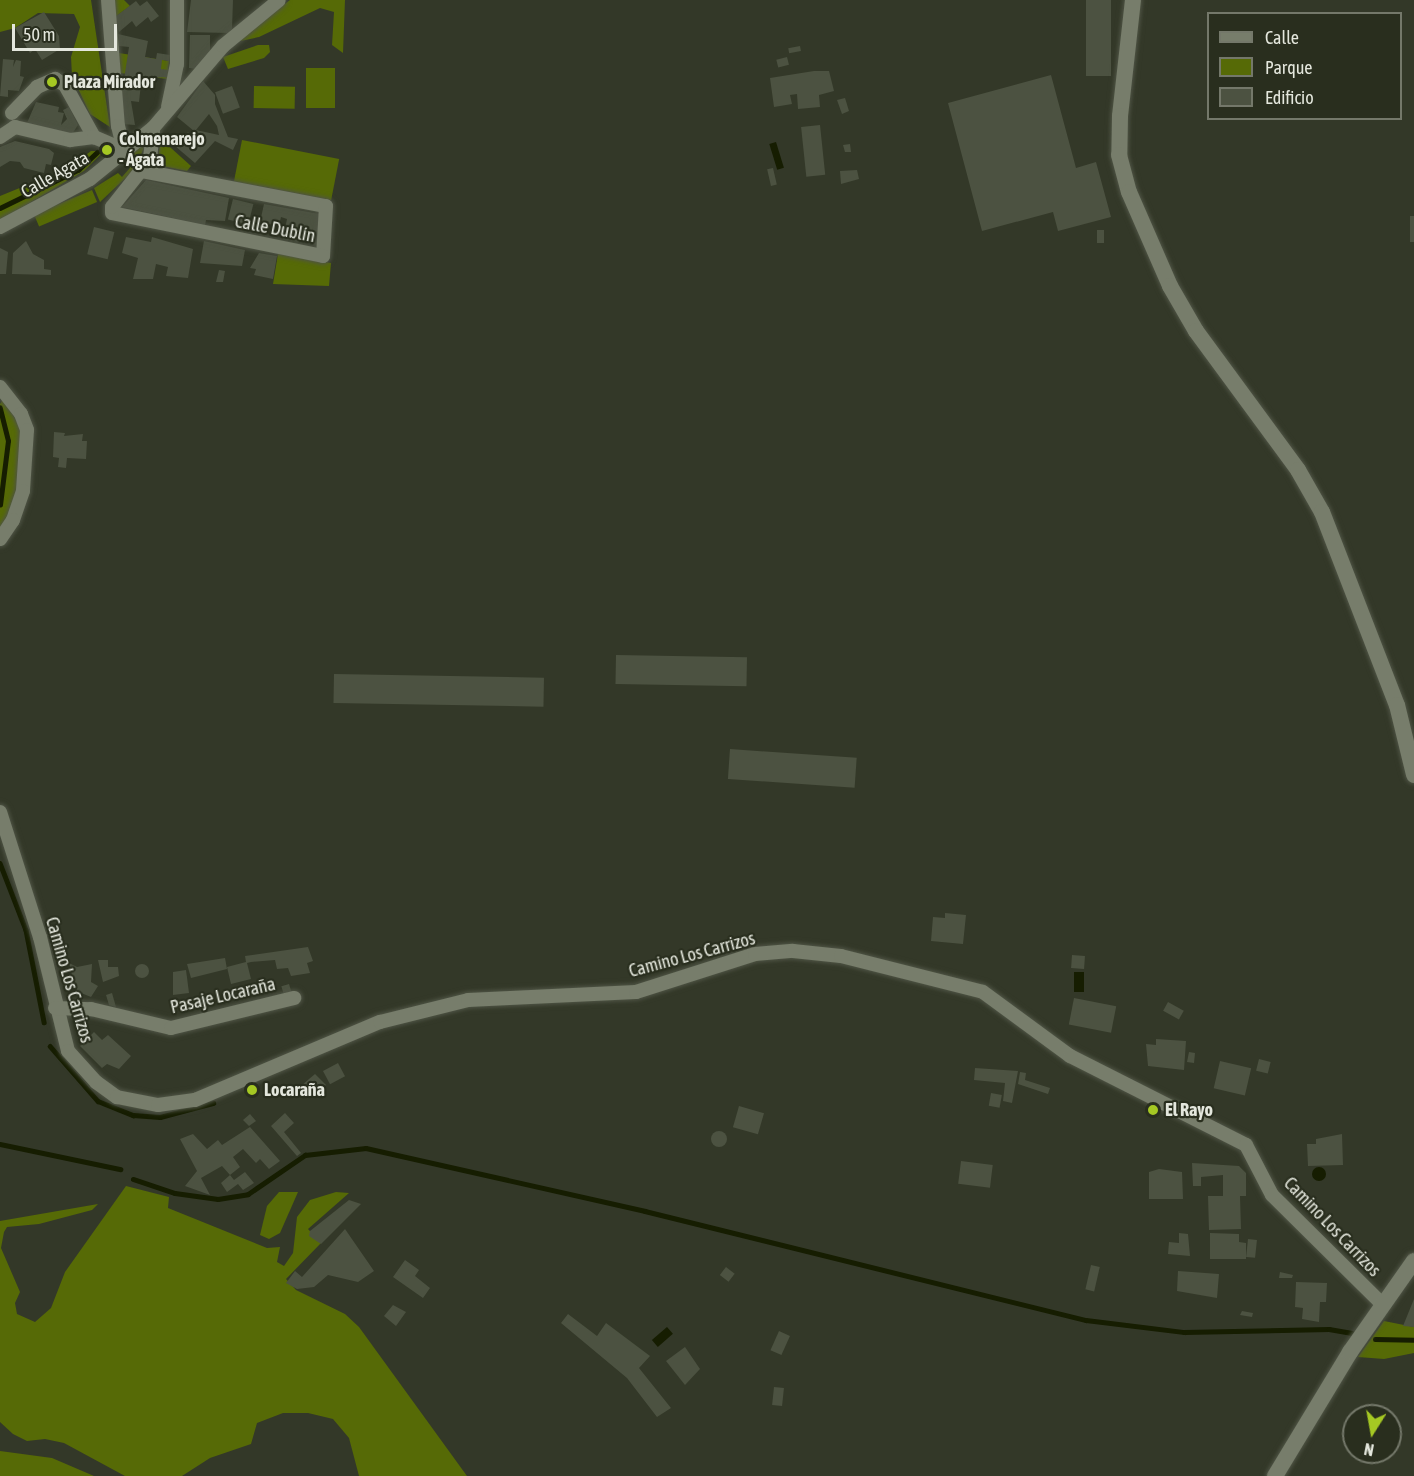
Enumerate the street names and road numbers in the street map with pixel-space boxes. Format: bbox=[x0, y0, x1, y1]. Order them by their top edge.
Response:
street label: Calle Agata bbox=[17, 147, 93, 203]
street label: Calle Dublín bbox=[233, 211, 317, 247]
street label: Camino Los Carrizos bbox=[41, 915, 97, 1045]
street label: Camino Los Carrizos bbox=[627, 928, 757, 982]
street label: Pasaje Locaraña bbox=[168, 973, 278, 1019]
street label: Camino Los Carrizos bbox=[1279, 1173, 1385, 1281]

